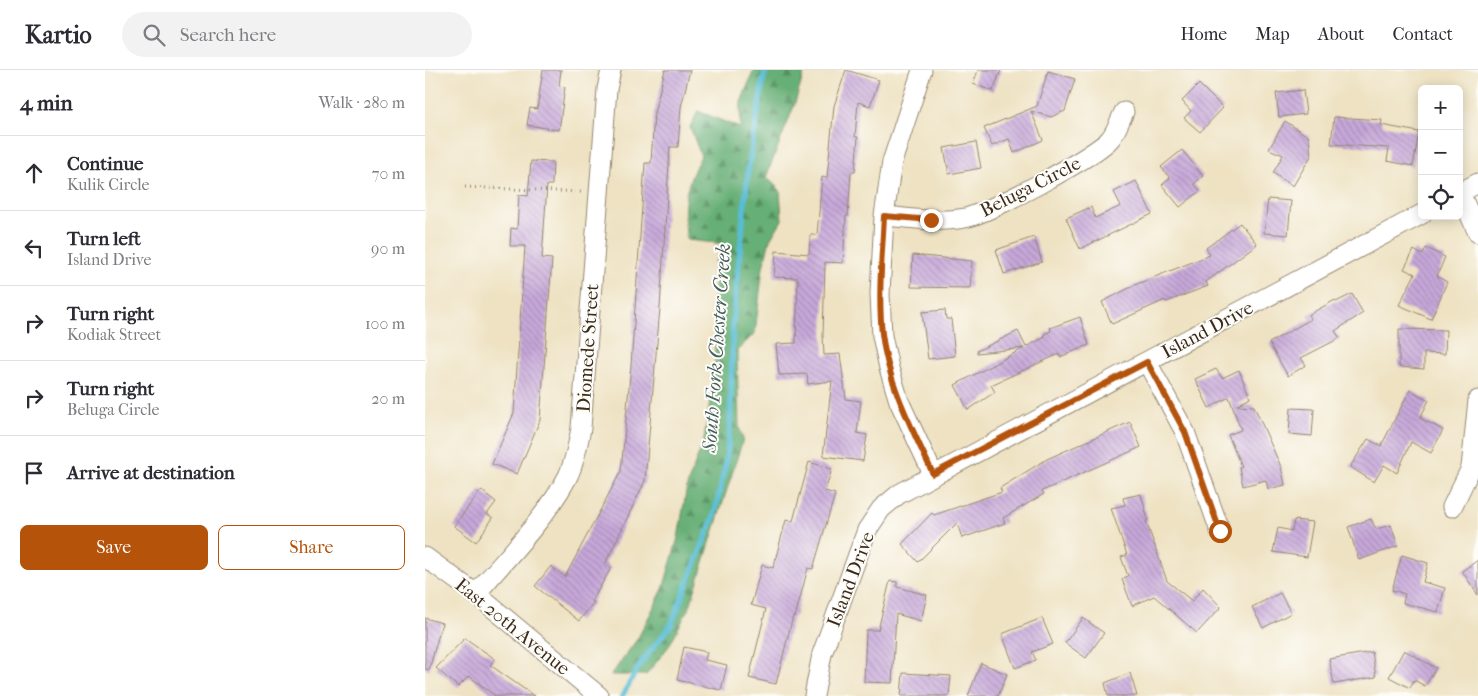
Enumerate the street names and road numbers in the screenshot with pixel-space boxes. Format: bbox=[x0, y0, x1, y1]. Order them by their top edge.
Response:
street label: Beluga Circle bbox=[977, 152, 1084, 222]
street label: Diomede Street bbox=[573, 283, 603, 413]
street label: Island Drive bbox=[1158, 297, 1257, 363]
street label: Island Drive bbox=[823, 529, 879, 630]
street label: East 20th Avenue bbox=[451, 574, 574, 680]

